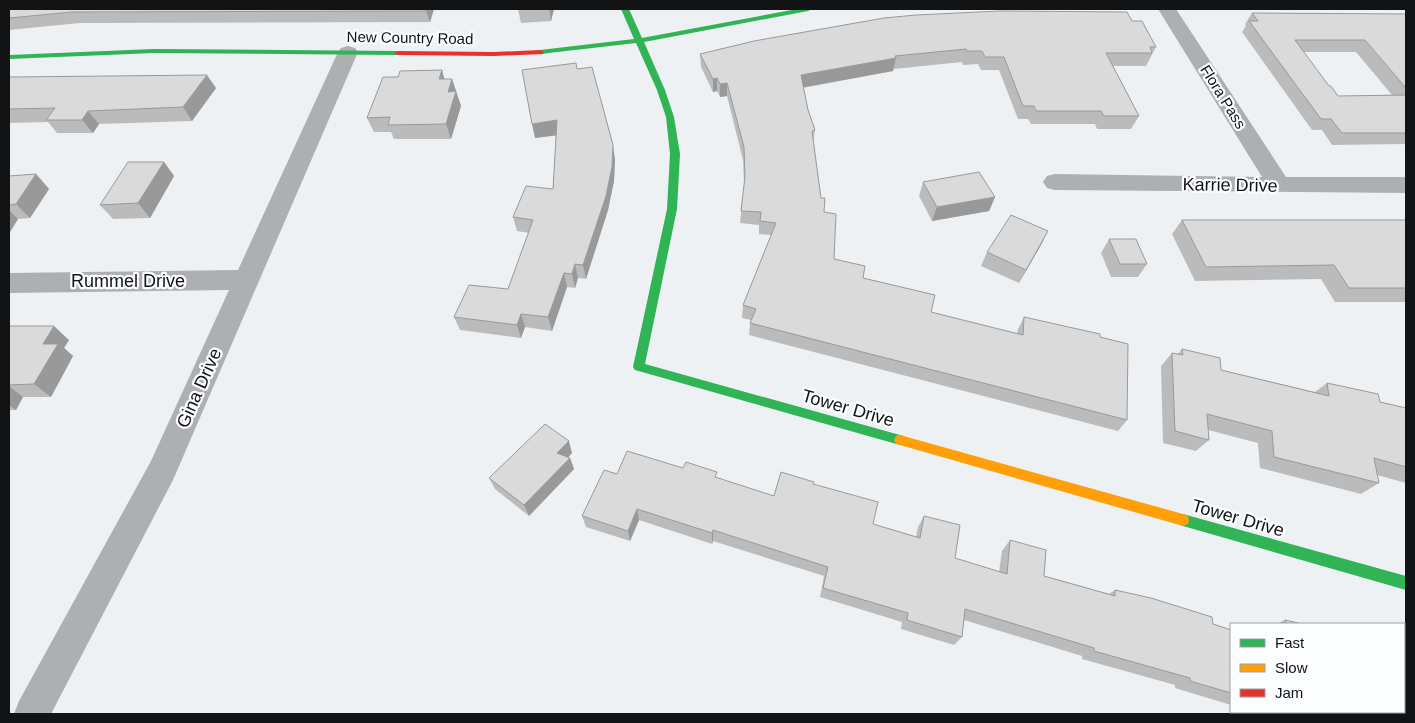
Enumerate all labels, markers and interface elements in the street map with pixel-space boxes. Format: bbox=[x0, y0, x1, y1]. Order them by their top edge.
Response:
street label: New Country Road bbox=[347, 28, 474, 47]
street label: Flora Pass bbox=[1197, 62, 1250, 132]
street label: Karrie Drive bbox=[1182, 174, 1278, 196]
street label: Rummel Drive bbox=[71, 271, 185, 291]
street label: Gina Drive bbox=[173, 345, 225, 431]
street label: Tower Drive bbox=[800, 385, 896, 431]
street label: Tower Drive bbox=[1190, 495, 1286, 541]
legend bbox=[1230, 623, 1405, 713]
text: Fast bbox=[1275, 634, 1305, 651]
text: Slow bbox=[1275, 659, 1308, 676]
text: Jam bbox=[1275, 684, 1303, 701]

